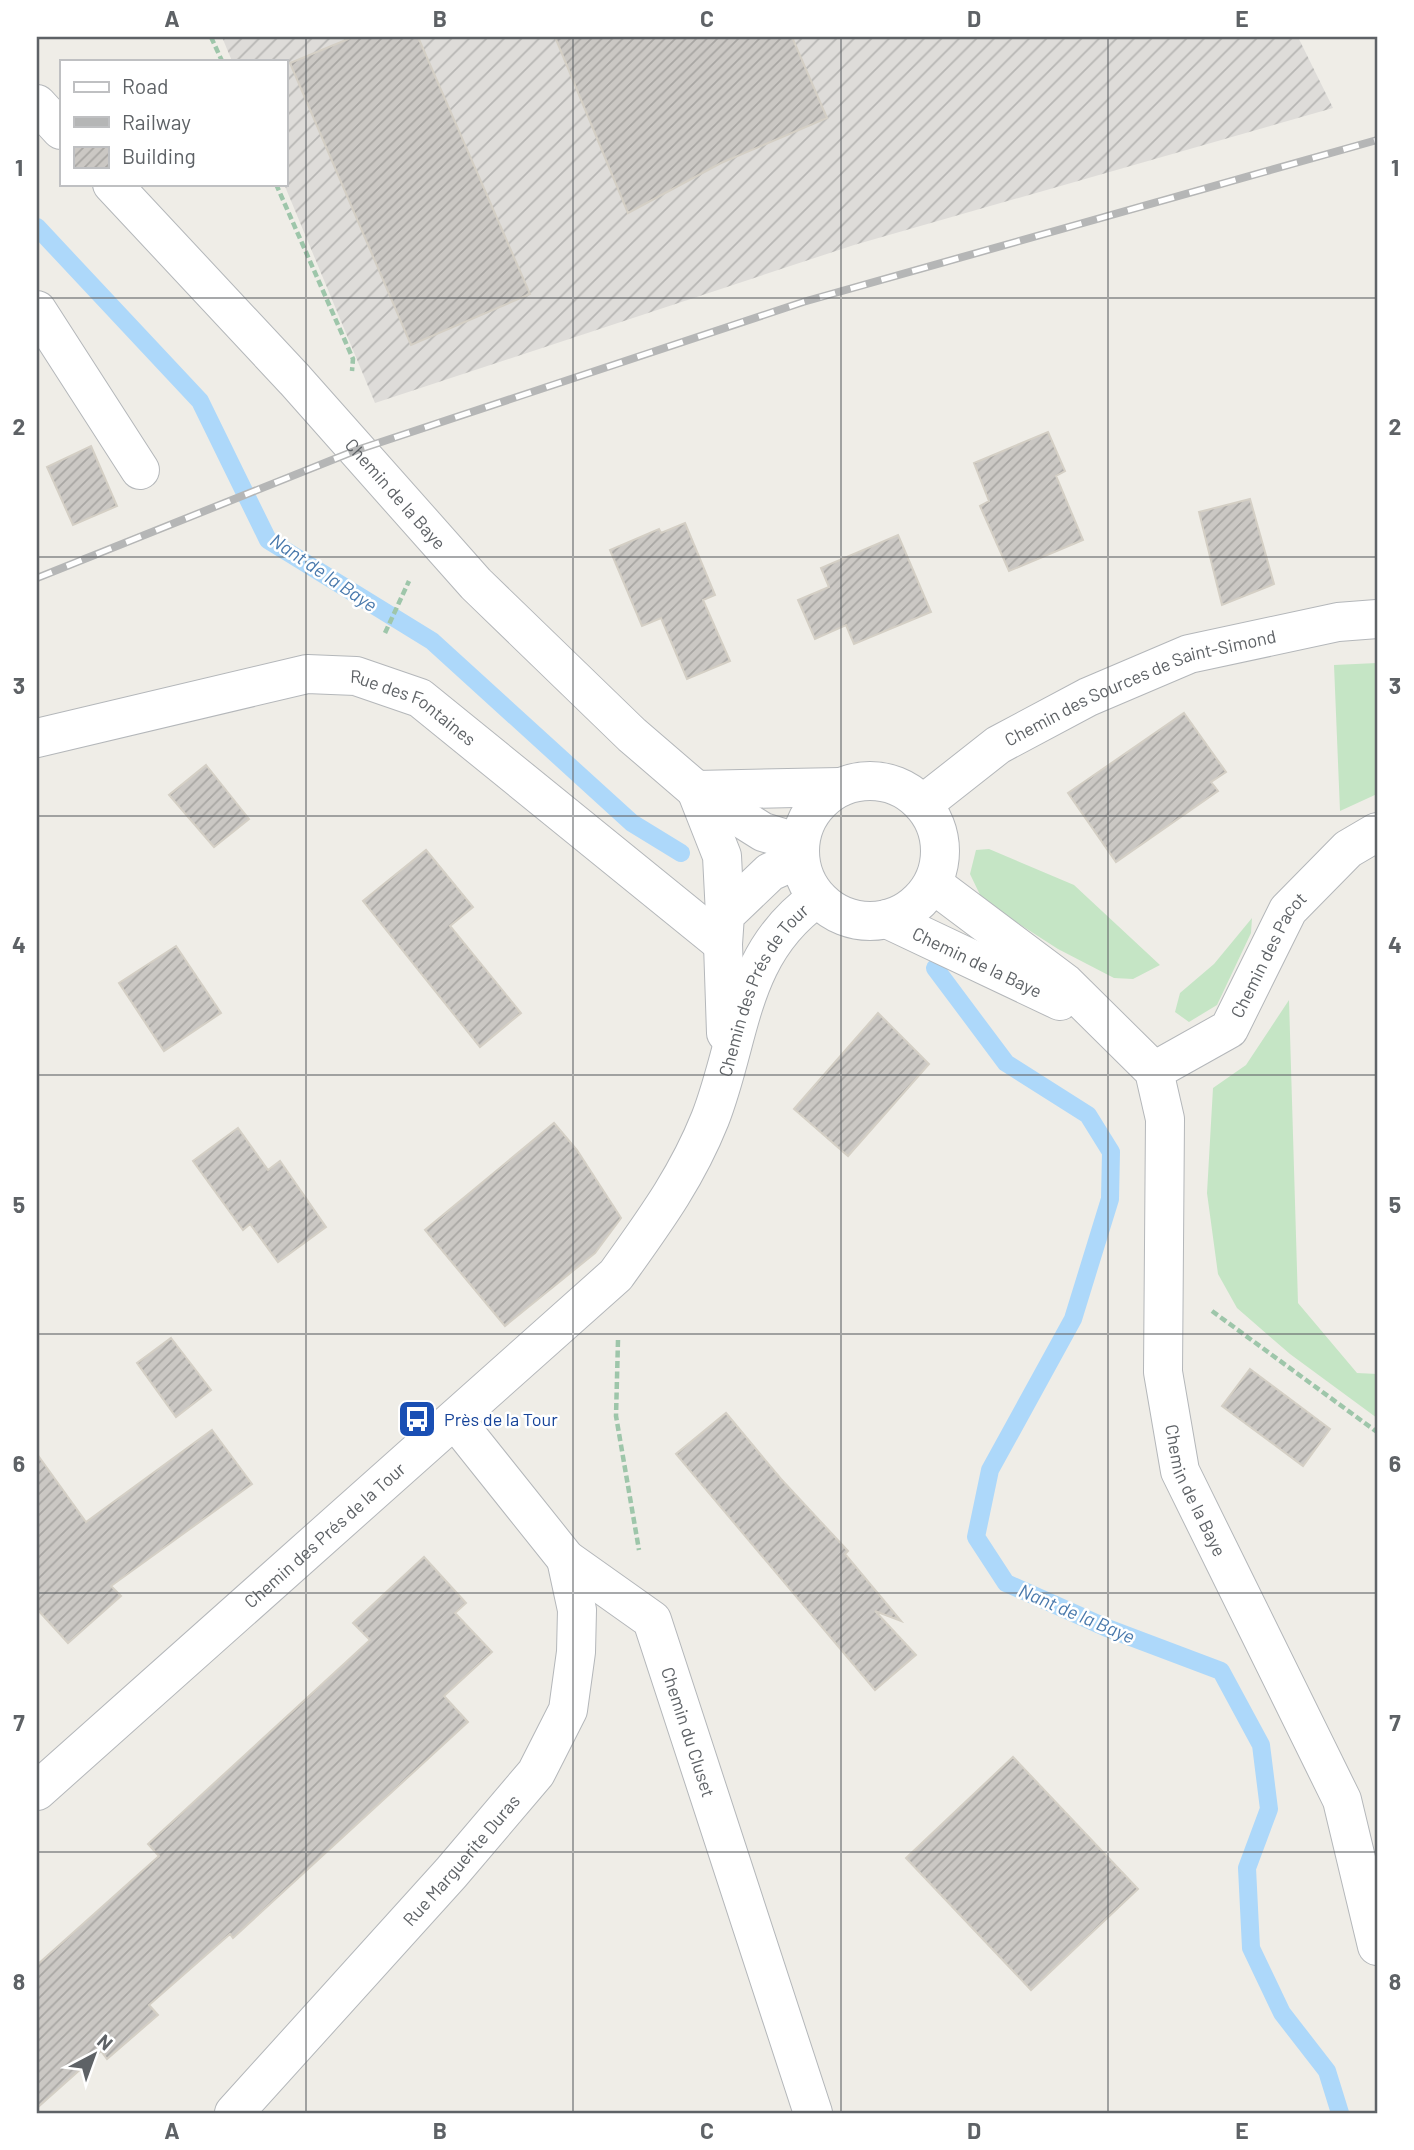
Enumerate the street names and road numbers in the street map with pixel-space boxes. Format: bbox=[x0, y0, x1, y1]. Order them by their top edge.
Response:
street label: Chemin de la Baye bbox=[341, 434, 451, 554]
street label: Chemin des Sources de Saint-Simond bbox=[1001, 625, 1278, 751]
street label: Rue des Fontaines bbox=[350, 665, 481, 750]
street label: Chemin des Pacot bbox=[1225, 887, 1311, 1021]
street label: Chemin des Prés de Tour bbox=[714, 898, 813, 1079]
street label: Chemin de la Baye bbox=[909, 922, 1046, 1002]
street label: Chemin de la Baye bbox=[1161, 1423, 1231, 1560]
street label: Chemin des Prés de la Tour bbox=[239, 1457, 410, 1612]
street label: Chemin du Cluset bbox=[657, 1664, 720, 1800]
street label: Rue Marguerite Duras bbox=[398, 1790, 524, 1930]

